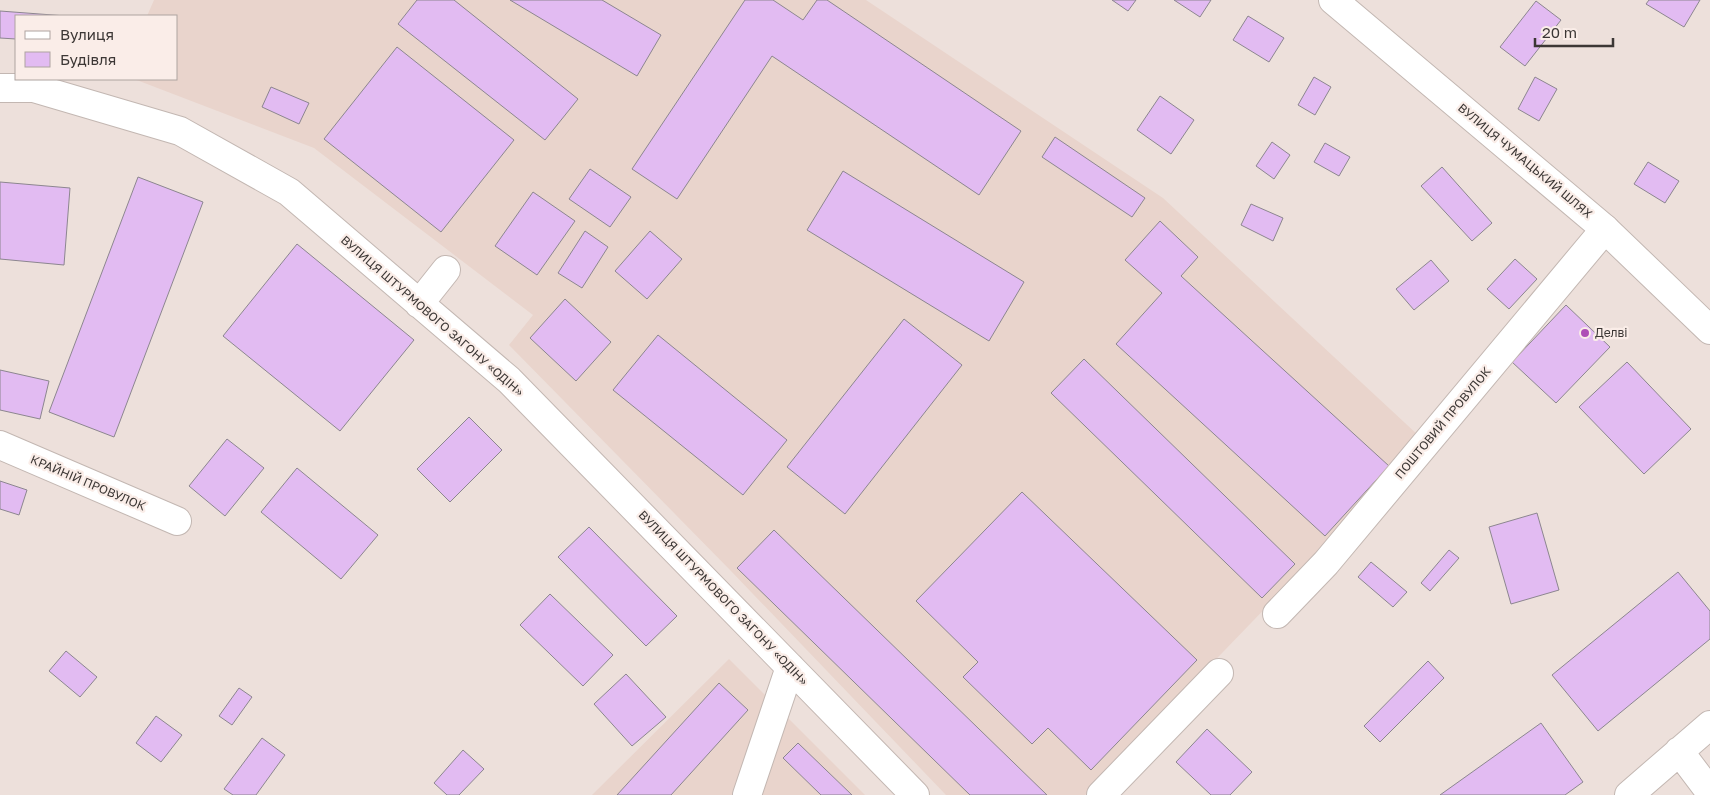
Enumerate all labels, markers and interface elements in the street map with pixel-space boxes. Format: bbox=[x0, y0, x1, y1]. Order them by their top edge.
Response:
legend bbox=[15, 15, 178, 80]
scale bar bbox=[1535, 15, 1612, 47]
text: 20 m bbox=[1542, 23, 1577, 41]
text: Вулиця bbox=[60, 25, 114, 43]
text: Будівля bbox=[60, 50, 116, 68]
street label: ВУЛИЦЯ ЧУМАЦЬКИЙ ШЛЯХ bbox=[1455, 100, 1596, 221]
street label: ВУЛИЦЯ ШТУРМОВОГО ЗАГОНУ «ОДІН» bbox=[338, 232, 527, 399]
place label: Делві bbox=[1595, 325, 1628, 340]
marker: Делві bbox=[1579, 327, 1591, 339]
street label: ПОШТОВИЙ ПРОВУЛОК bbox=[1391, 363, 1494, 482]
street label: КРАЙНІЙ ПРОВУЛОК bbox=[28, 451, 149, 514]
street label: ВУЛИЦЯ ШТУРМОВОГО ЗАГОНУ «ОДІН» bbox=[636, 507, 811, 688]

